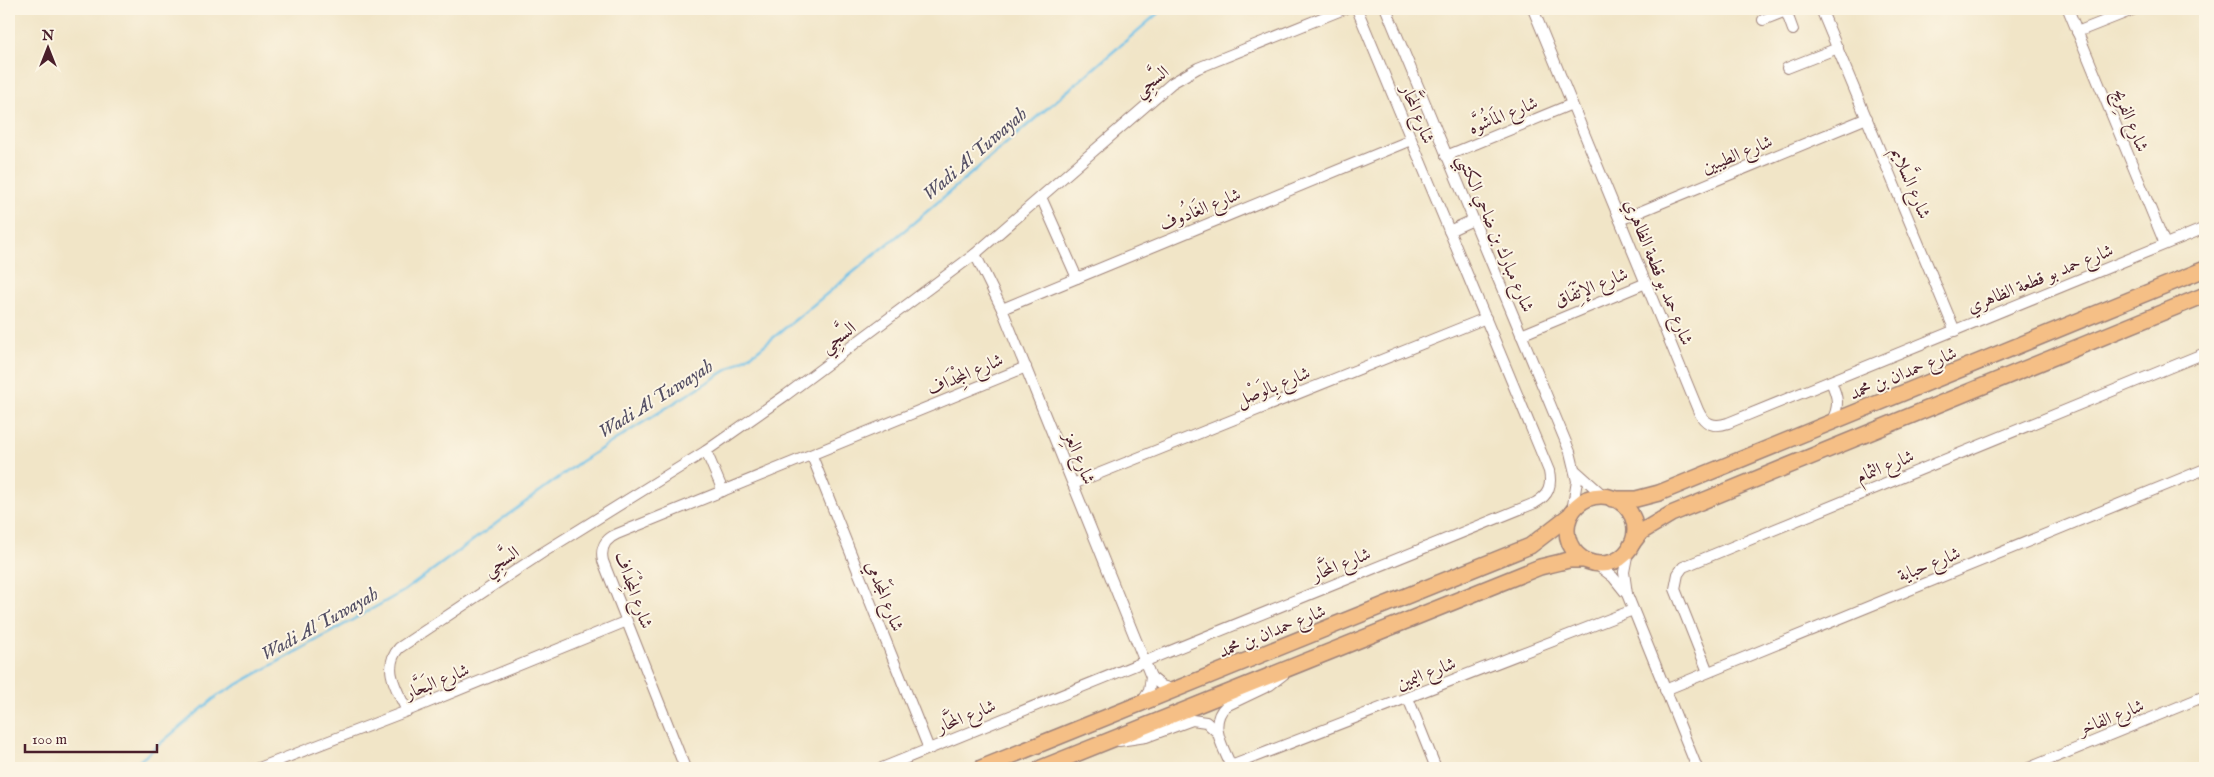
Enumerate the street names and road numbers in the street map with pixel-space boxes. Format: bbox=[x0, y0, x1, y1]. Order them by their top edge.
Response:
street label: السَّجِي bbox=[1127, 57, 1177, 106]
street label: شارع المَحَّار bbox=[1392, 78, 1443, 148]
street label: شارع الفِريج bbox=[2104, 85, 2153, 157]
street label: شارع المَاشُوَّه bbox=[1464, 87, 1542, 143]
street label: شارع الطيبين bbox=[1699, 131, 1777, 182]
street label: شارع السَّلايم bbox=[1882, 142, 1940, 224]
street label: شارع مبارك بن ضاحي الكتبي bbox=[1447, 151, 1538, 318]
street label: شارع الغَادُوف bbox=[1155, 179, 1245, 239]
street label: شارع حمد بو قطعة الظاهري bbox=[1616, 196, 1697, 350]
street label: شارع حمد بو قطعة الظاهري bbox=[1964, 240, 2118, 321]
street label: شارع الإتِّفَاق bbox=[1550, 260, 1632, 315]
street label: السَّجِي bbox=[814, 313, 864, 362]
street label: شارع حمدان بن محمد bbox=[1846, 342, 1961, 408]
street label: شارع المِجْدَاف bbox=[922, 345, 1008, 404]
street label: شارع بِالوَصْل bbox=[1232, 358, 1315, 415]
street label: شارع العِز bbox=[1055, 427, 1100, 489]
street label: شارع الثمام bbox=[1853, 445, 1919, 492]
street label: السَّجِي bbox=[477, 538, 527, 586]
street label: شارع المَحَّار bbox=[1305, 539, 1375, 590]
street label: شارع حباية bbox=[1895, 542, 1965, 590]
street label: شارع المِجْدَاف bbox=[606, 547, 661, 633]
street label: شارع المَجْدمي bbox=[857, 556, 912, 636]
street label: شارع حمدان بن محمد bbox=[1215, 600, 1330, 666]
street label: شارع اليمين bbox=[1394, 653, 1460, 698]
street label: شارع البَحَّار bbox=[398, 655, 474, 708]
street label: شارع المَحَّار bbox=[930, 691, 1000, 742]
street label: شارع الفاخر bbox=[2073, 695, 2149, 745]

